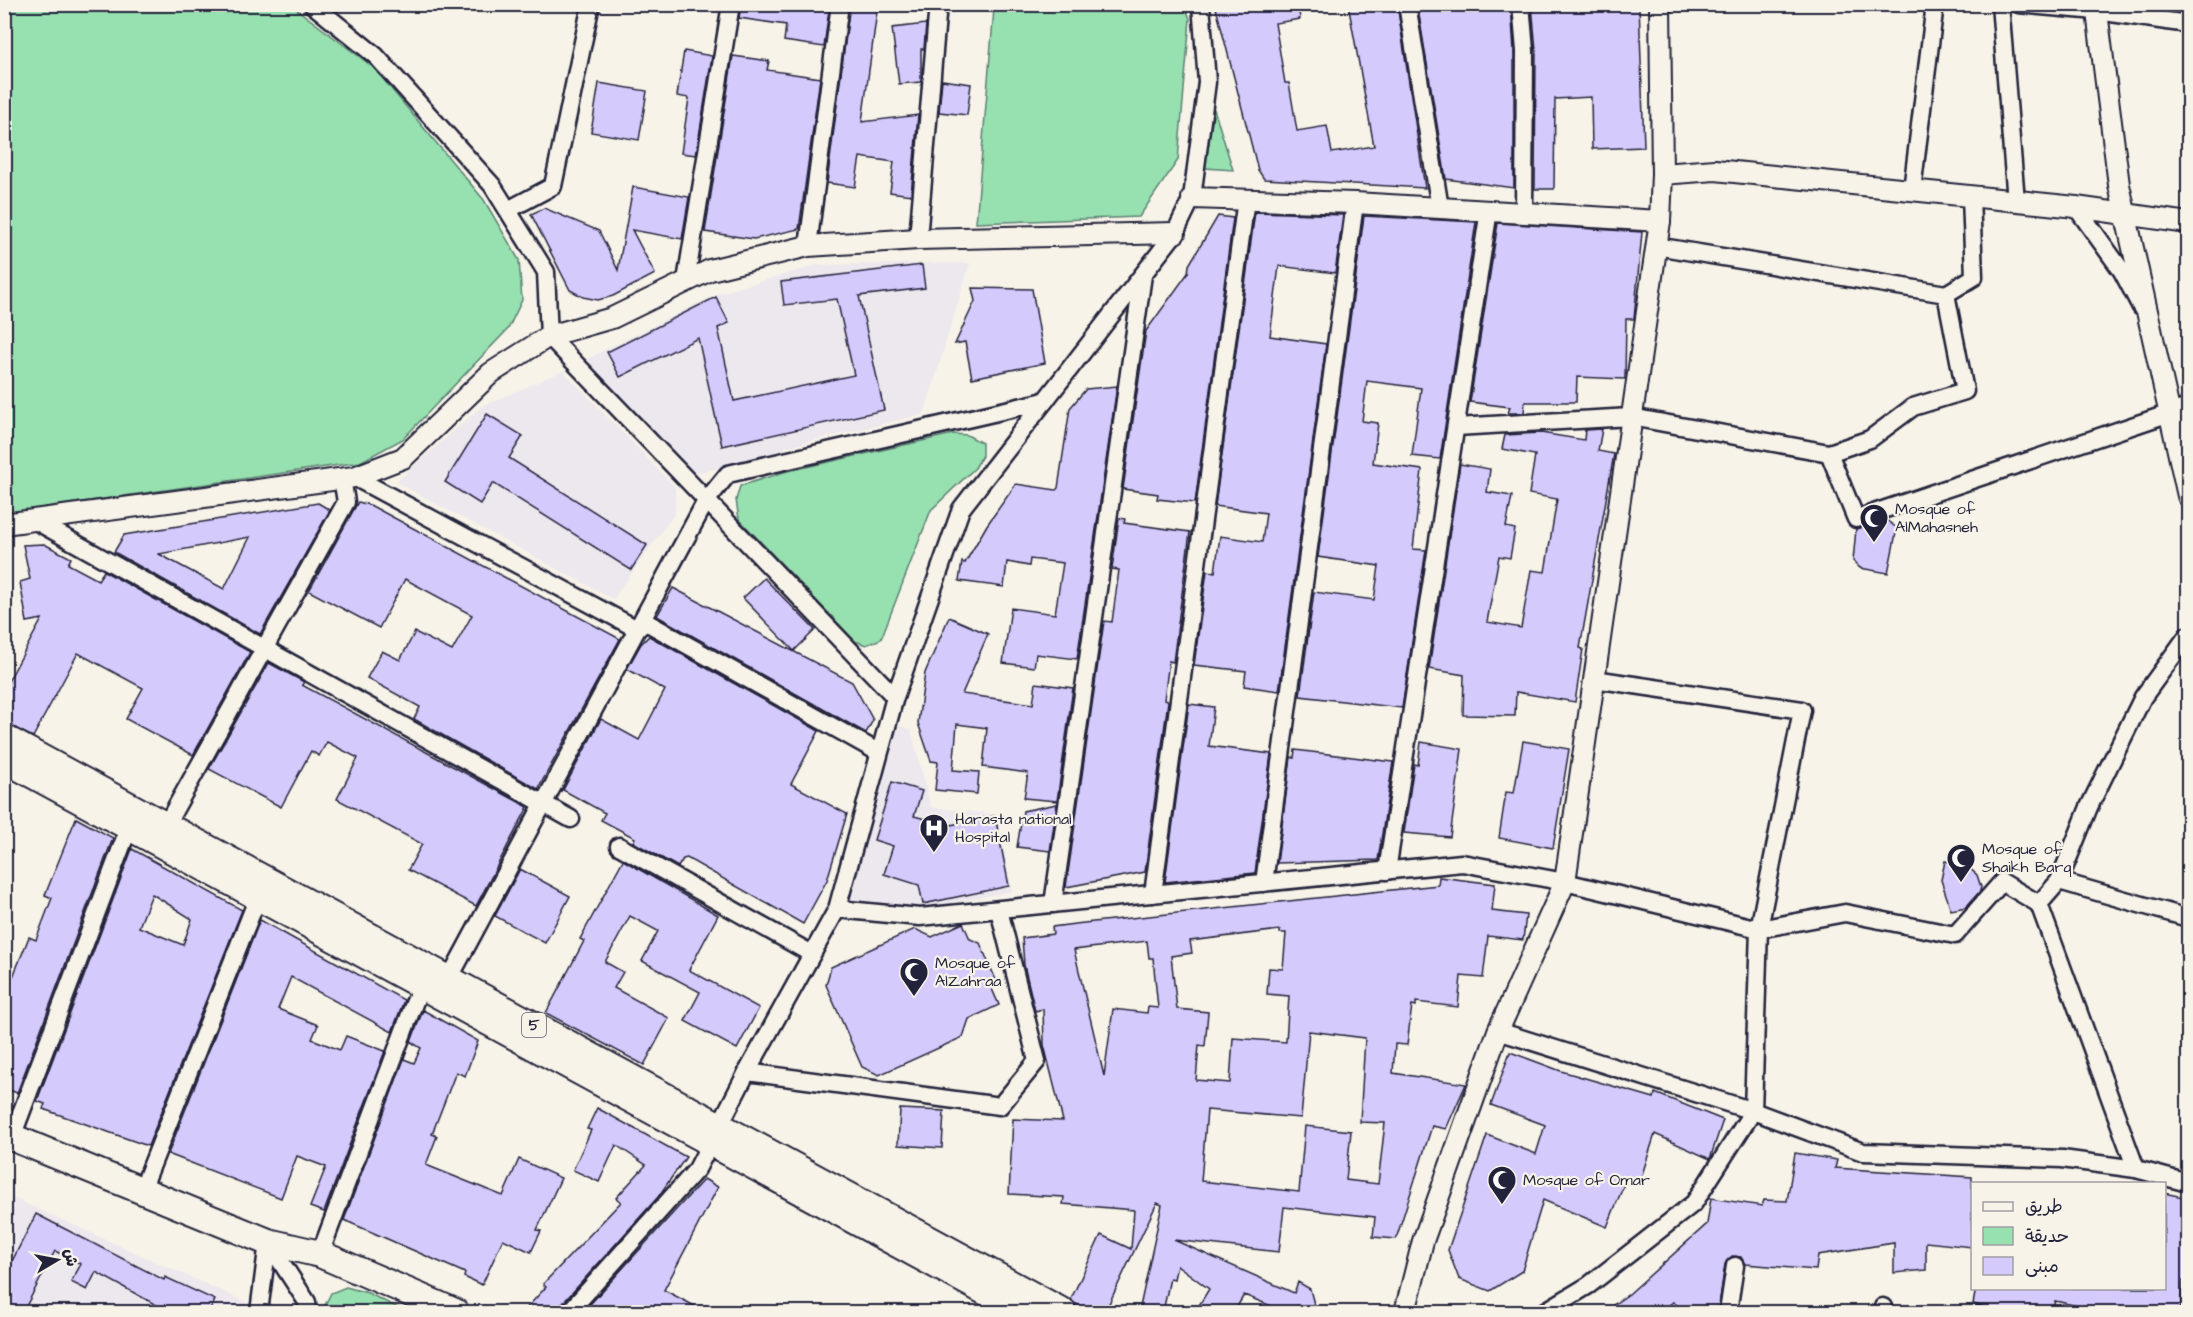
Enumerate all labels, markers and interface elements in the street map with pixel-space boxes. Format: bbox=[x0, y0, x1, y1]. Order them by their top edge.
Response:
place label: Mosque of AlMahasneh bbox=[1895, 498, 1978, 538]
mosque icon: Mosque of AlMahasneh bbox=[1858, 502, 1890, 544]
place label: Harasta national Hospital bbox=[955, 808, 1072, 848]
hospital icon: Harasta national Hospital bbox=[918, 812, 950, 854]
place label: Mosque of Shaikh Barq bbox=[1982, 838, 2071, 878]
mosque icon: Mosque of Shaikh Barq bbox=[1945, 842, 1977, 884]
place label: Mosque of AlZahraa bbox=[935, 952, 1016, 992]
mosque icon: Mosque of AlZahraa bbox=[898, 956, 930, 998]
road number: 5 bbox=[522, 1013, 546, 1037]
mosque icon: Mosque of Omar bbox=[1486, 1164, 1518, 1206]
place label: Mosque of Omar bbox=[1523, 1169, 1650, 1191]
legend bbox=[1971, 1182, 2166, 1290]
text: طريق bbox=[2025, 1194, 2063, 1219]
text: حديقة bbox=[2025, 1224, 2069, 1249]
north arrow bbox=[27, 1230, 87, 1290]
text: ش bbox=[58, 1247, 83, 1268]
text: مبنى bbox=[2025, 1254, 2059, 1279]

